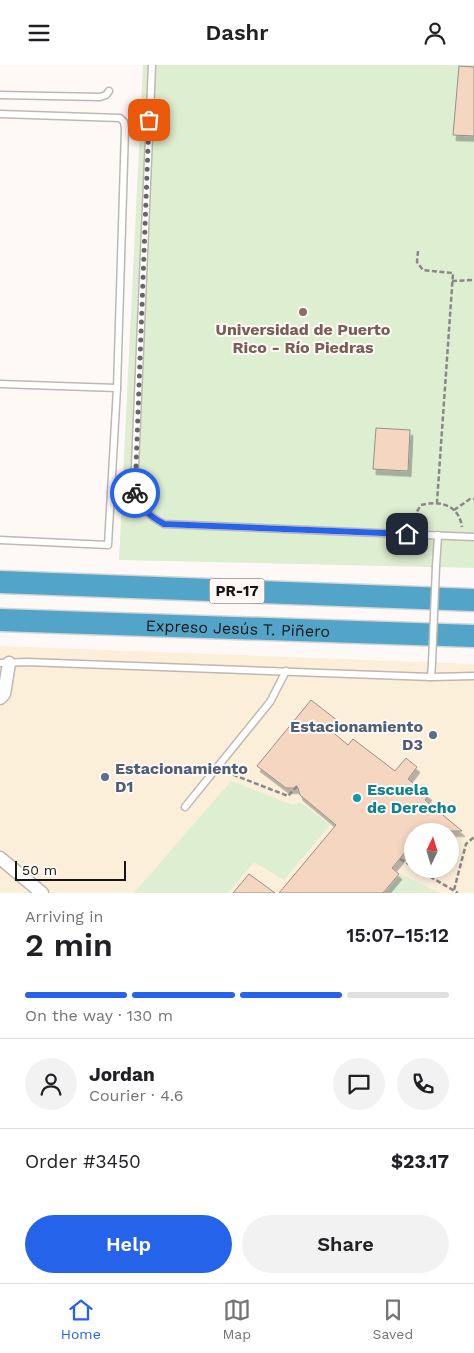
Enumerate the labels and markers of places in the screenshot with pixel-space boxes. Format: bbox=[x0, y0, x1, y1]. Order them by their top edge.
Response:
pin bbox=[128, 99, 170, 141]
marker: Universidad de Puerto Rico - Río Piedras bbox=[297, 306, 309, 318]
place label: Universidad de Puerto Rico - Río Piedras bbox=[216, 320, 391, 357]
pin bbox=[386, 513, 428, 555]
place label: Estacionamiento D3 bbox=[290, 717, 423, 754]
marker: Estacionamiento D3 bbox=[427, 729, 439, 741]
place label: Estacionamiento D1 bbox=[115, 759, 248, 796]
marker: Estacionamiento D1 bbox=[99, 771, 111, 783]
place label: Escuela de Derecho bbox=[367, 780, 457, 817]
marker: Escuela de Derecho bbox=[351, 792, 363, 804]

